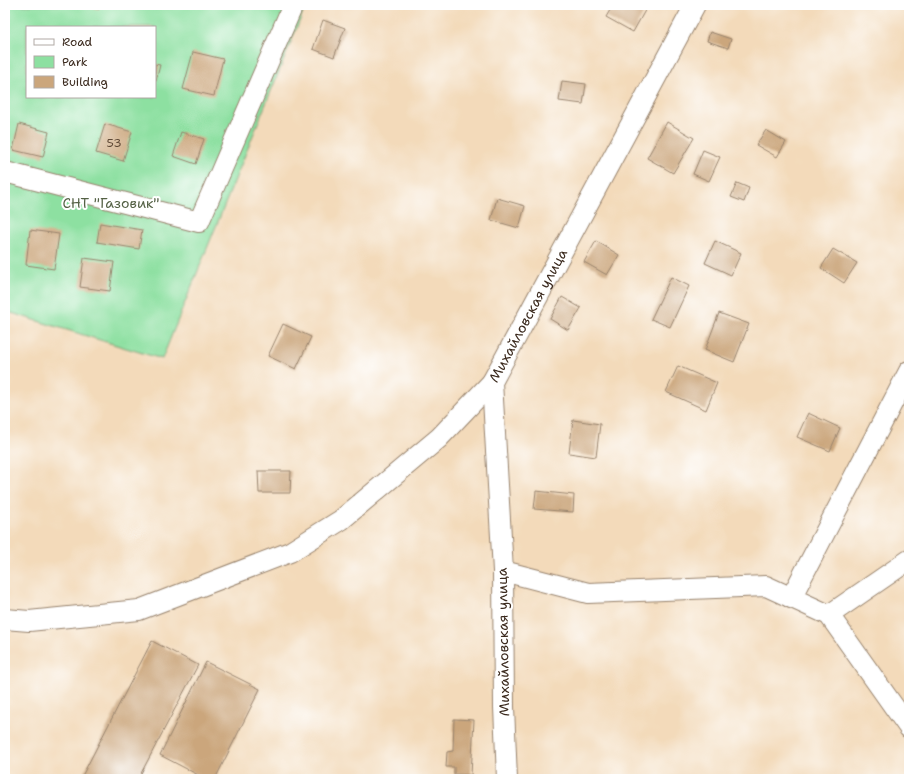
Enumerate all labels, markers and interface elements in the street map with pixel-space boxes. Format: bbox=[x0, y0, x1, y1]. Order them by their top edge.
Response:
legend bbox=[26, 26, 156, 98]
text: Road bbox=[62, 34, 93, 50]
text: Park bbox=[62, 54, 88, 70]
text: Building bbox=[62, 74, 108, 90]
house number: 53 bbox=[106, 135, 122, 151]
park label: СНТ "Газовик" bbox=[62, 194, 160, 212]
street label: Михайловская улица bbox=[485, 245, 571, 385]
street label: Михайловская улица bbox=[493, 567, 513, 717]

